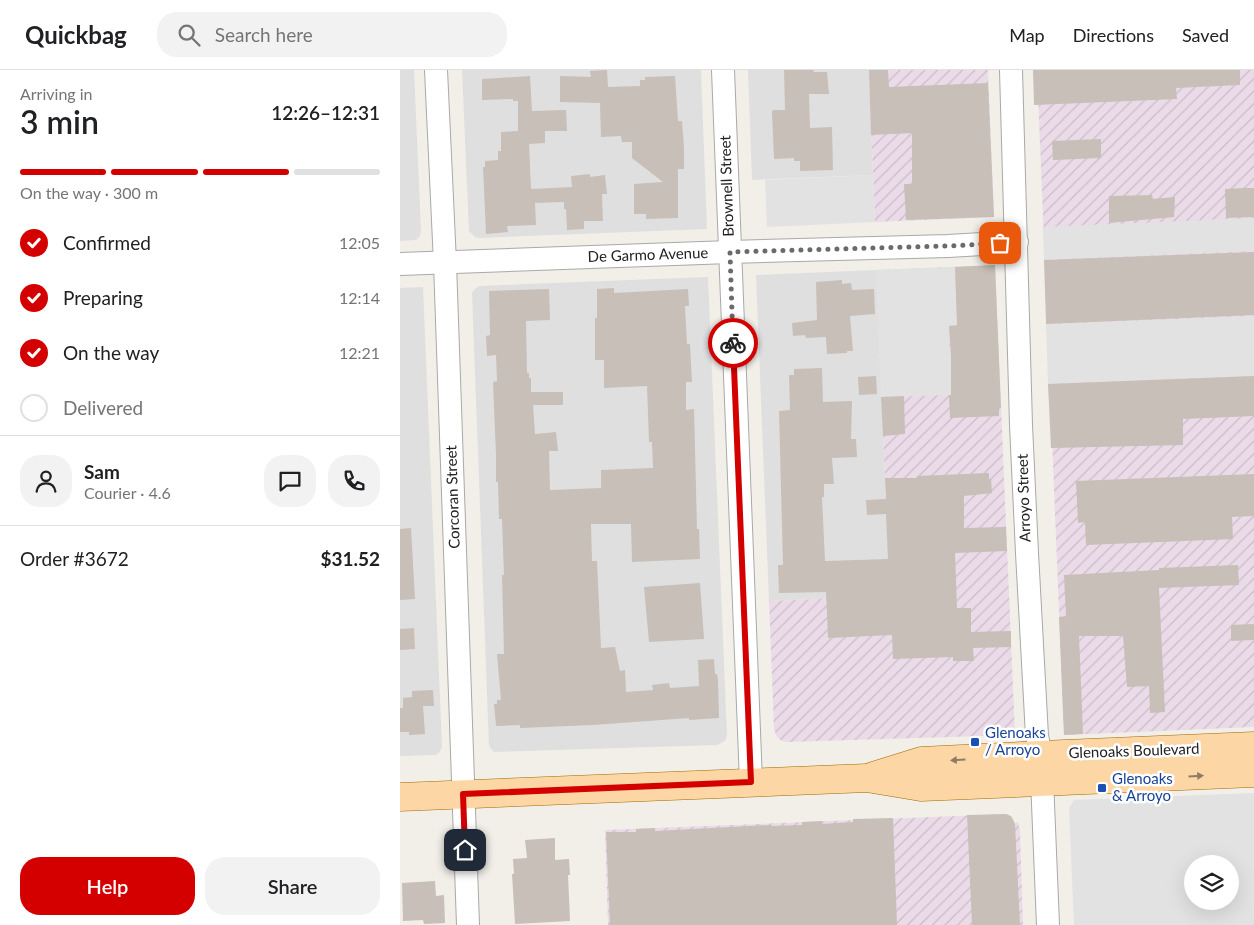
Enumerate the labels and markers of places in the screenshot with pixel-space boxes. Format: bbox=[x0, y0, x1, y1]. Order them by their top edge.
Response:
pin bbox=[979, 222, 1021, 264]
place label: Glenoaks / Arroyo bbox=[985, 723, 1046, 758]
marker: Glenoaks / Arroyo bbox=[969, 736, 981, 748]
place label: Glenoaks & Arroyo bbox=[1112, 769, 1173, 804]
marker: Glenoaks & Arroyo bbox=[1096, 782, 1108, 794]
pin bbox=[444, 829, 486, 871]

